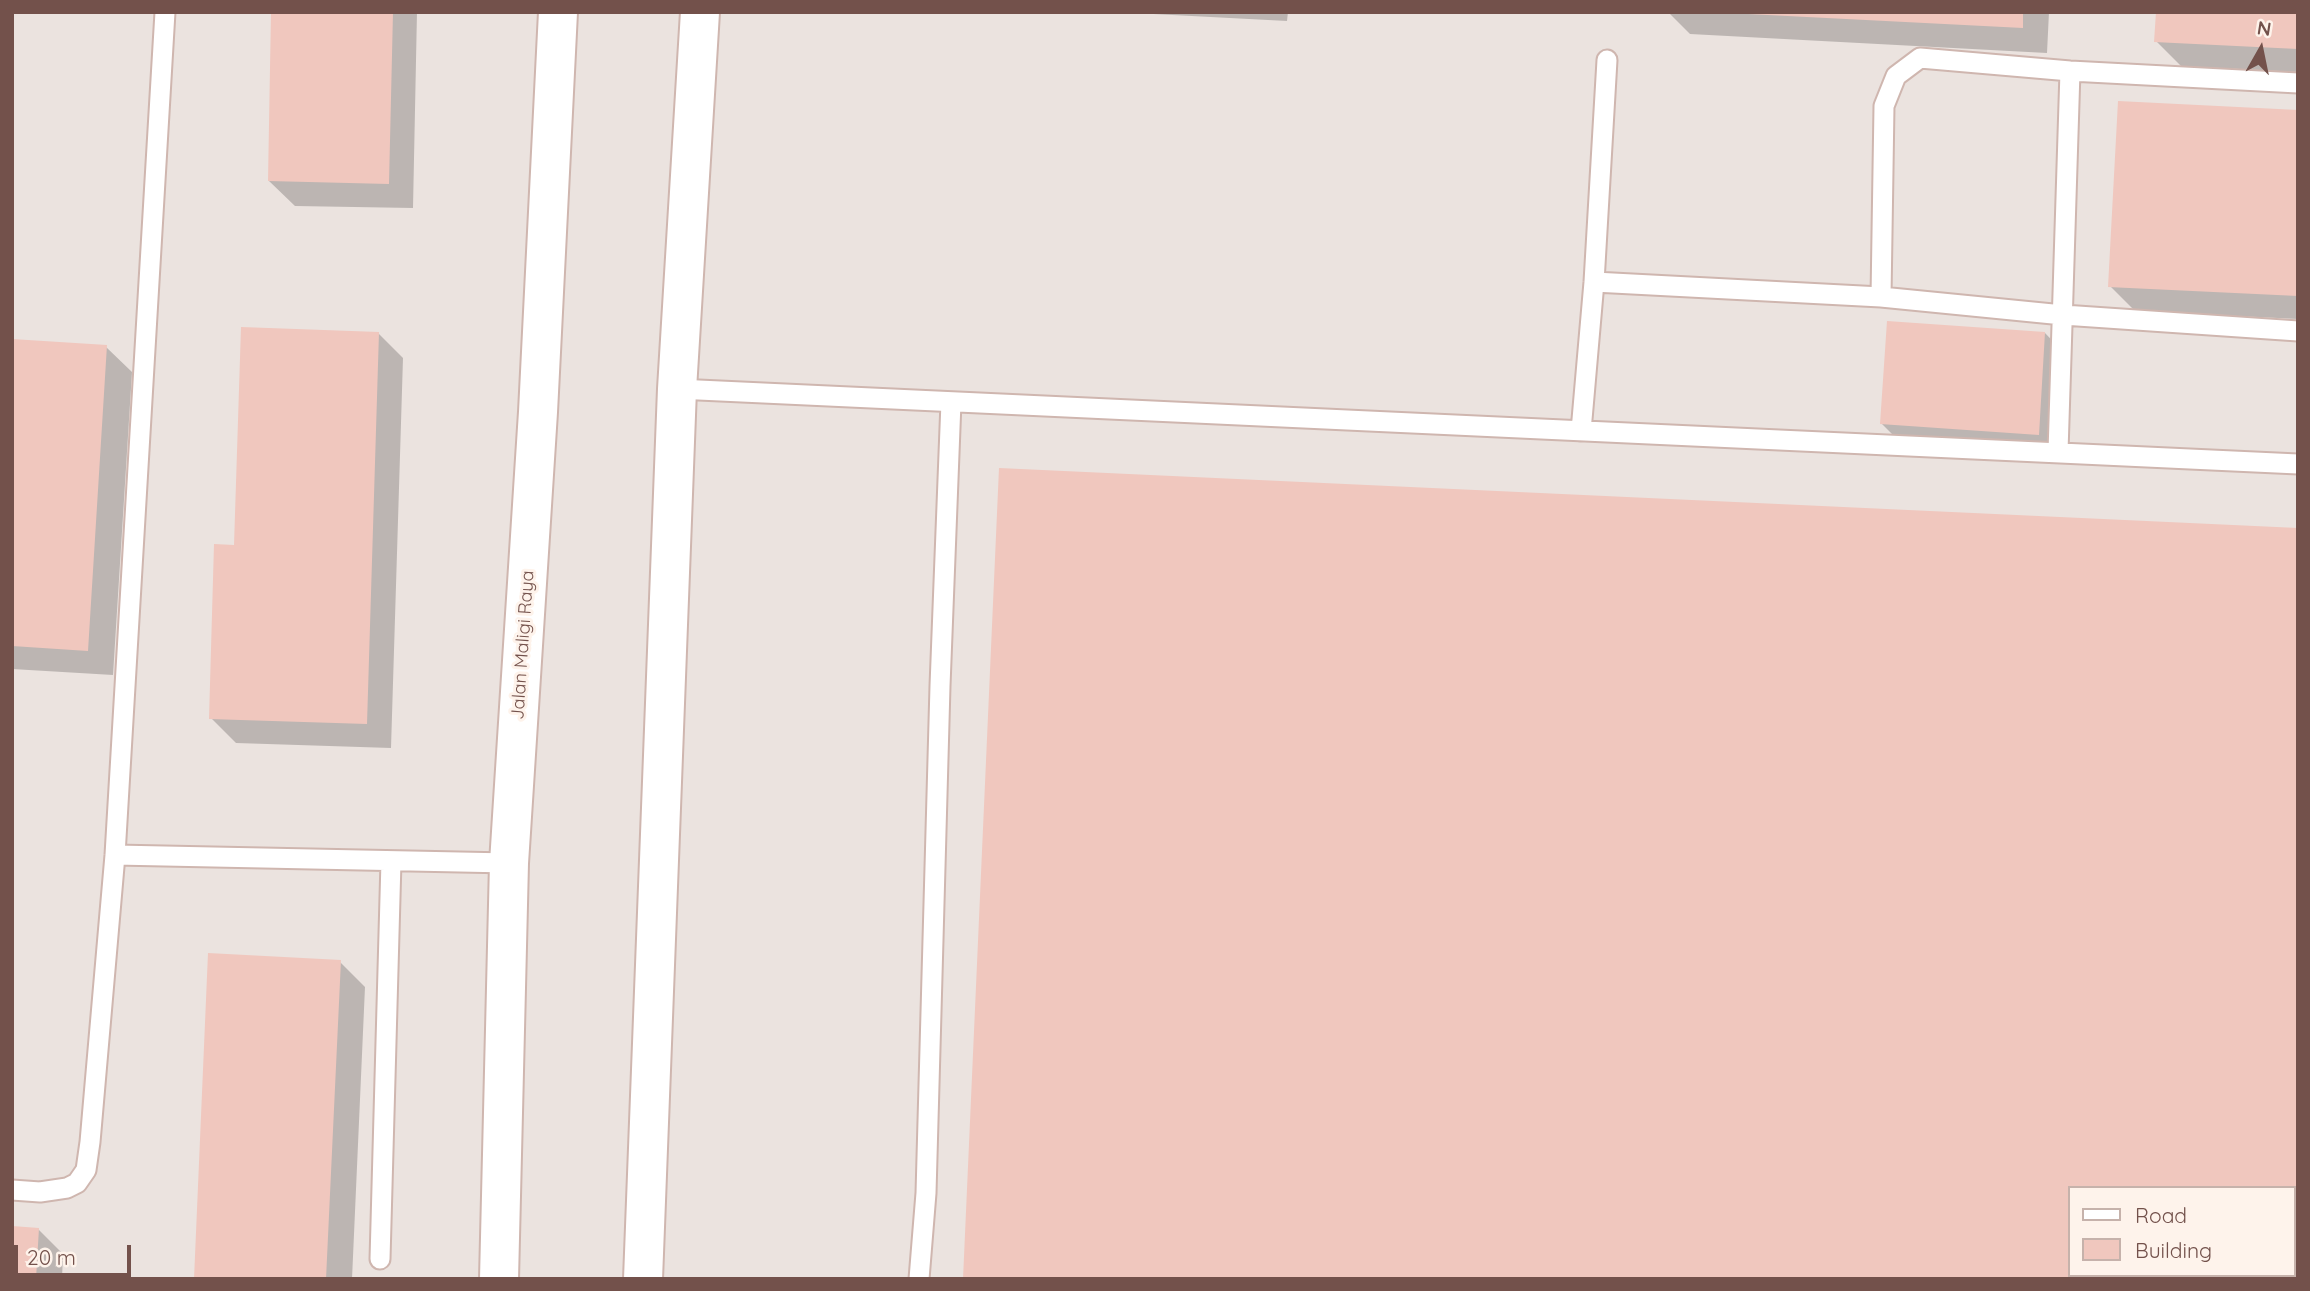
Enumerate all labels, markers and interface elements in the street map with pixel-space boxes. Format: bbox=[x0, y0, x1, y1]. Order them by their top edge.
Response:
north arrow bbox=[2226, 14, 2296, 84]
text: N bbox=[2256, 15, 2273, 41]
street label: Jalan Maligi Raya bbox=[507, 570, 539, 720]
legend bbox=[2068, 1186, 2296, 1277]
text: Road bbox=[2135, 1202, 2187, 1228]
scale bar bbox=[18, 1232, 135, 1276]
text: Building bbox=[2135, 1237, 2212, 1263]
text: 20 m bbox=[27, 1244, 76, 1270]

